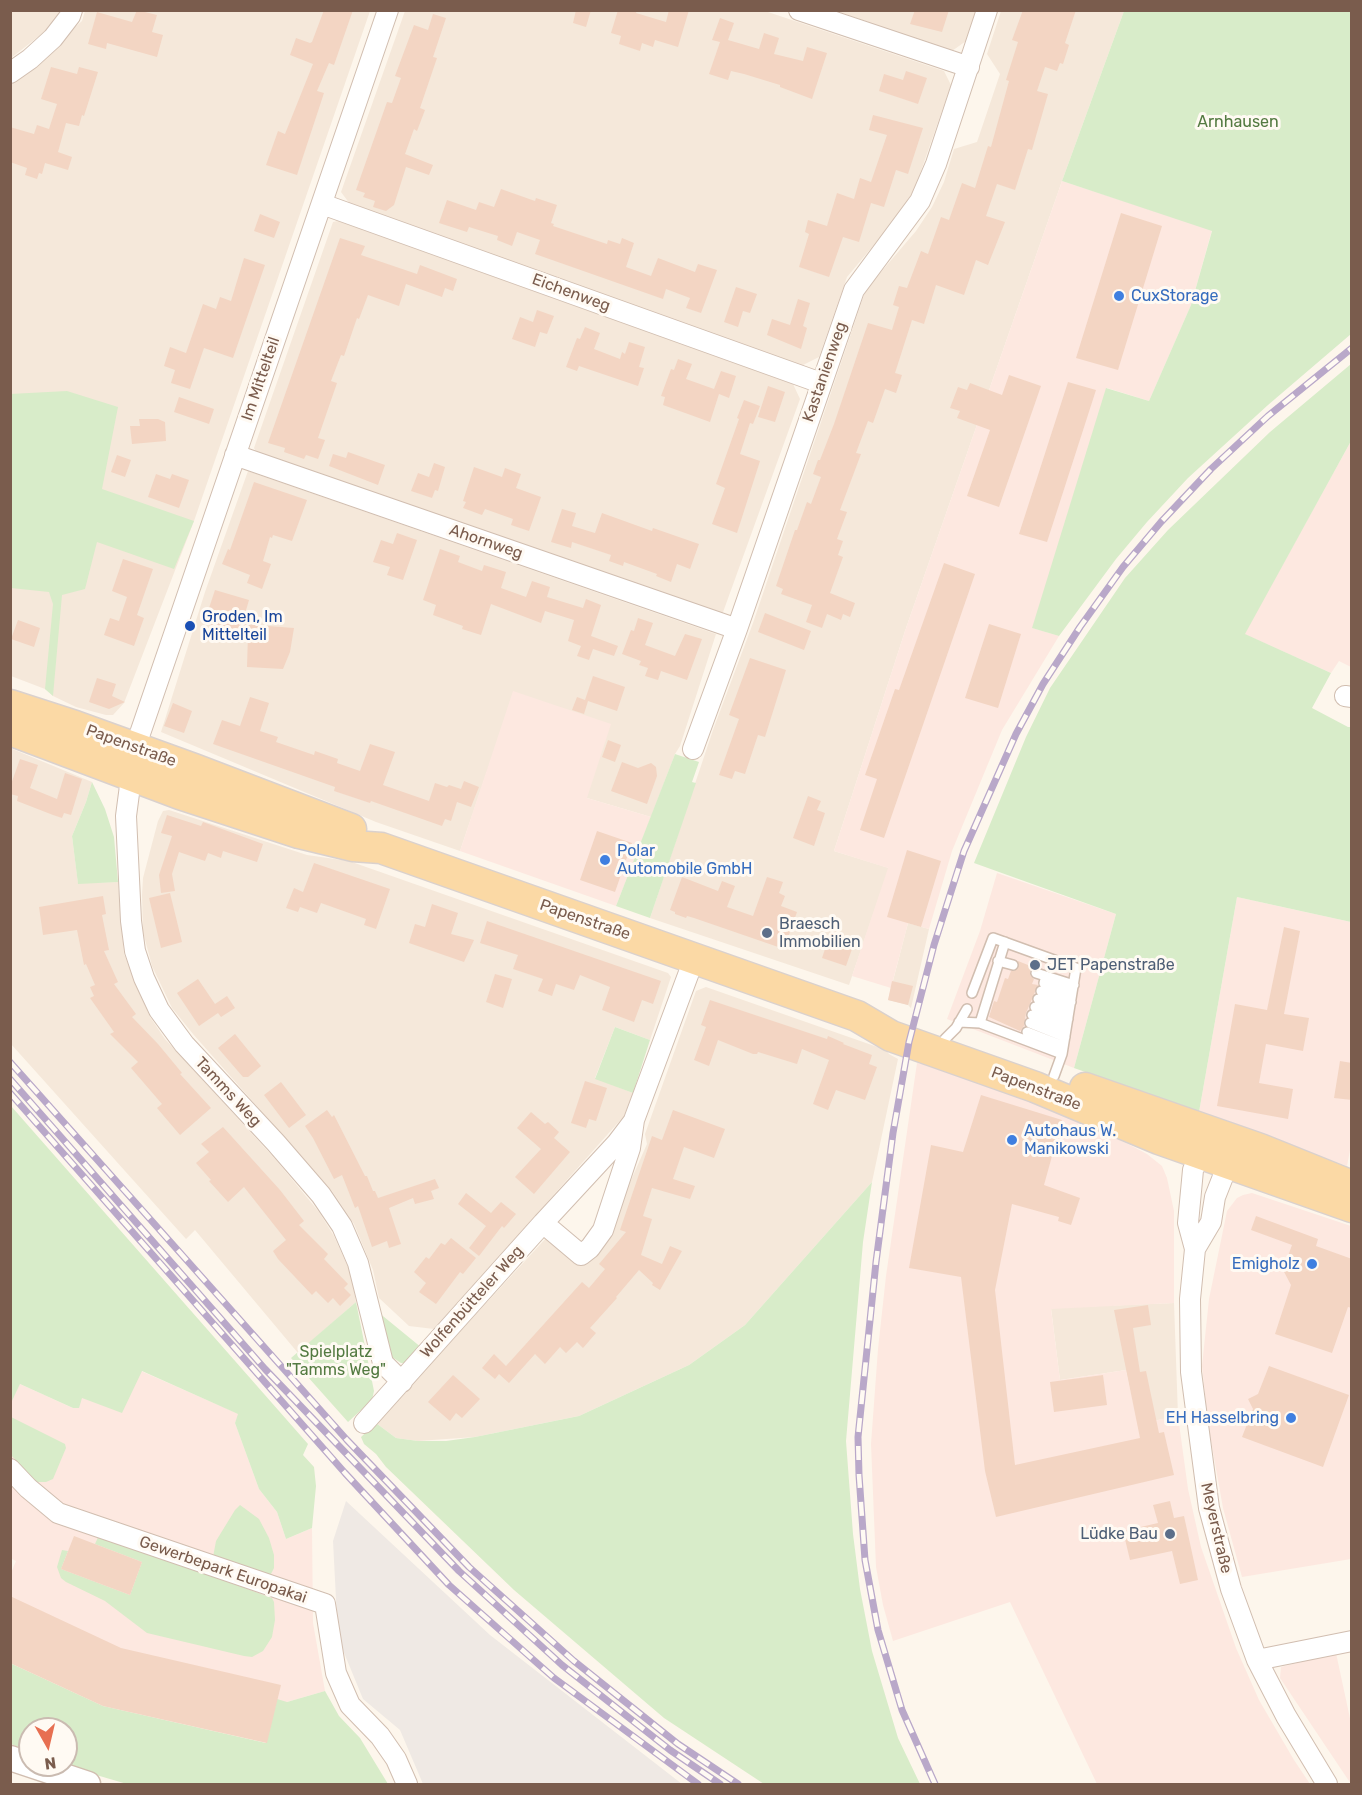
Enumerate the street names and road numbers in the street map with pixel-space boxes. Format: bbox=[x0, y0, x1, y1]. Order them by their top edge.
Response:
street label: Eichenweg bbox=[529, 270, 613, 316]
street label: Kastanienweg bbox=[799, 319, 851, 425]
street label: Im Mittelteil bbox=[238, 335, 284, 423]
street label: Ahornweg bbox=[447, 520, 525, 564]
street label: Papenstraße bbox=[83, 721, 179, 771]
street label: Papenstraße bbox=[537, 896, 633, 944]
street label: Tamms Weg bbox=[191, 1053, 265, 1131]
street label: Papenstraße bbox=[988, 1063, 1084, 1115]
street label: Wolfenbütteler Weg bbox=[416, 1242, 528, 1362]
street label: Meyerstraße bbox=[1196, 1481, 1236, 1575]
street label: Gewerbepark Europakai bbox=[137, 1532, 309, 1608]

